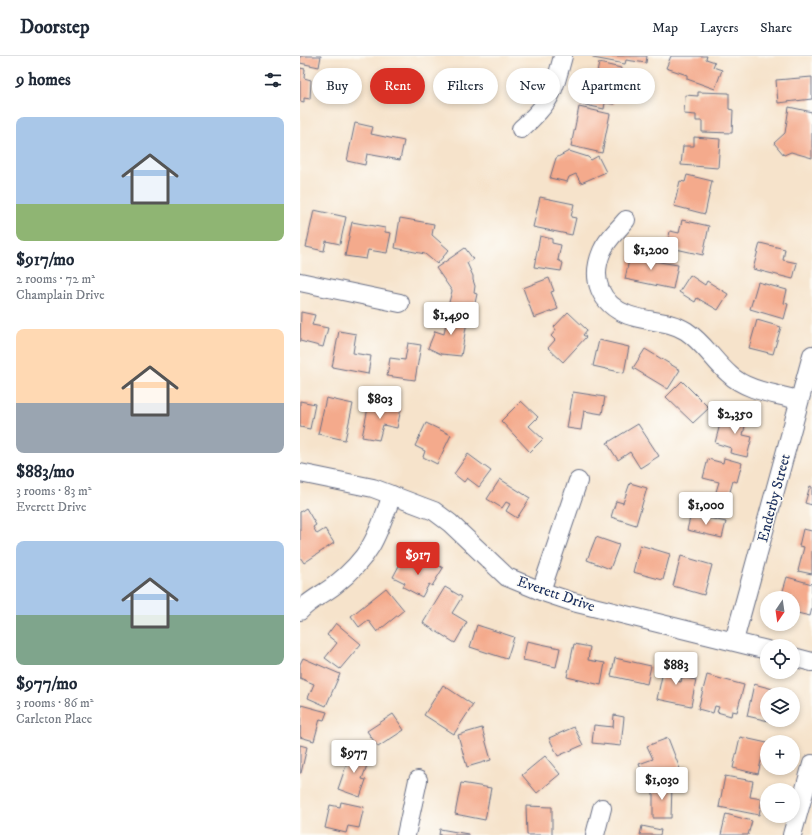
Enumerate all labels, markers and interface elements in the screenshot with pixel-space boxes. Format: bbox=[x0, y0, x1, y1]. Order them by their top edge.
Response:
text: Doorstep bbox=[20, 16, 89, 39]
text: Map bbox=[652, 19, 678, 37]
text: Layers bbox=[700, 19, 738, 37]
text: Share bbox=[760, 19, 792, 37]
chip: Buy bbox=[312, 68, 362, 104]
chip: Rent bbox=[370, 68, 425, 104]
chip: Filters bbox=[433, 68, 498, 104]
chip: New bbox=[506, 68, 560, 104]
chip: Apartment bbox=[568, 68, 655, 104]
text: 9 homes bbox=[16, 69, 71, 91]
icon: filters bbox=[262, 69, 284, 91]
icon: home bbox=[114, 143, 186, 215]
pin: $1,200 bbox=[618, 237, 684, 271]
text: $1,200 bbox=[633, 242, 669, 258]
text: $917/mo bbox=[16, 249, 74, 271]
text: 2 rooms · 72 m² bbox=[16, 271, 95, 287]
text: Champlain Drive bbox=[16, 287, 105, 303]
pin: $1,490 bbox=[418, 302, 484, 336]
text: $1,490 bbox=[433, 307, 469, 323]
icon: home bbox=[114, 355, 186, 427]
pin: $803 bbox=[356, 386, 404, 420]
text: $803 bbox=[367, 391, 393, 407]
pin: $2,350 bbox=[702, 401, 768, 435]
text: $2,350 bbox=[717, 406, 753, 422]
street label: Enderby Street bbox=[753, 452, 795, 544]
text: $883/mo bbox=[16, 461, 74, 483]
text: 3 rooms · 83 m² bbox=[16, 483, 92, 499]
pin: $1,000 bbox=[673, 492, 739, 526]
text: $1,000 bbox=[688, 497, 724, 513]
text: Everett Drive bbox=[16, 499, 86, 515]
pin: $917 bbox=[394, 542, 442, 576]
text: $917 bbox=[405, 547, 431, 563]
icon: home bbox=[114, 567, 186, 639]
street label: Everett Drive bbox=[515, 572, 597, 616]
north arrow bbox=[760, 591, 800, 631]
map controls bbox=[760, 591, 800, 823]
button: locate bbox=[760, 639, 800, 679]
pin: $883 bbox=[652, 652, 700, 686]
text: $883 bbox=[664, 657, 688, 673]
text: $977/mo bbox=[16, 673, 77, 695]
button: layers bbox=[760, 687, 800, 727]
text: 3 rooms · 86 m² bbox=[16, 695, 94, 711]
text: Carleton Place bbox=[16, 711, 92, 727]
button: + bbox=[760, 735, 800, 775]
pin: $977 bbox=[330, 740, 378, 774]
text: $977 bbox=[340, 745, 368, 761]
pin: $1,030 bbox=[629, 767, 695, 801]
text: $1,030 bbox=[645, 772, 679, 788]
button: − bbox=[760, 783, 800, 823]

